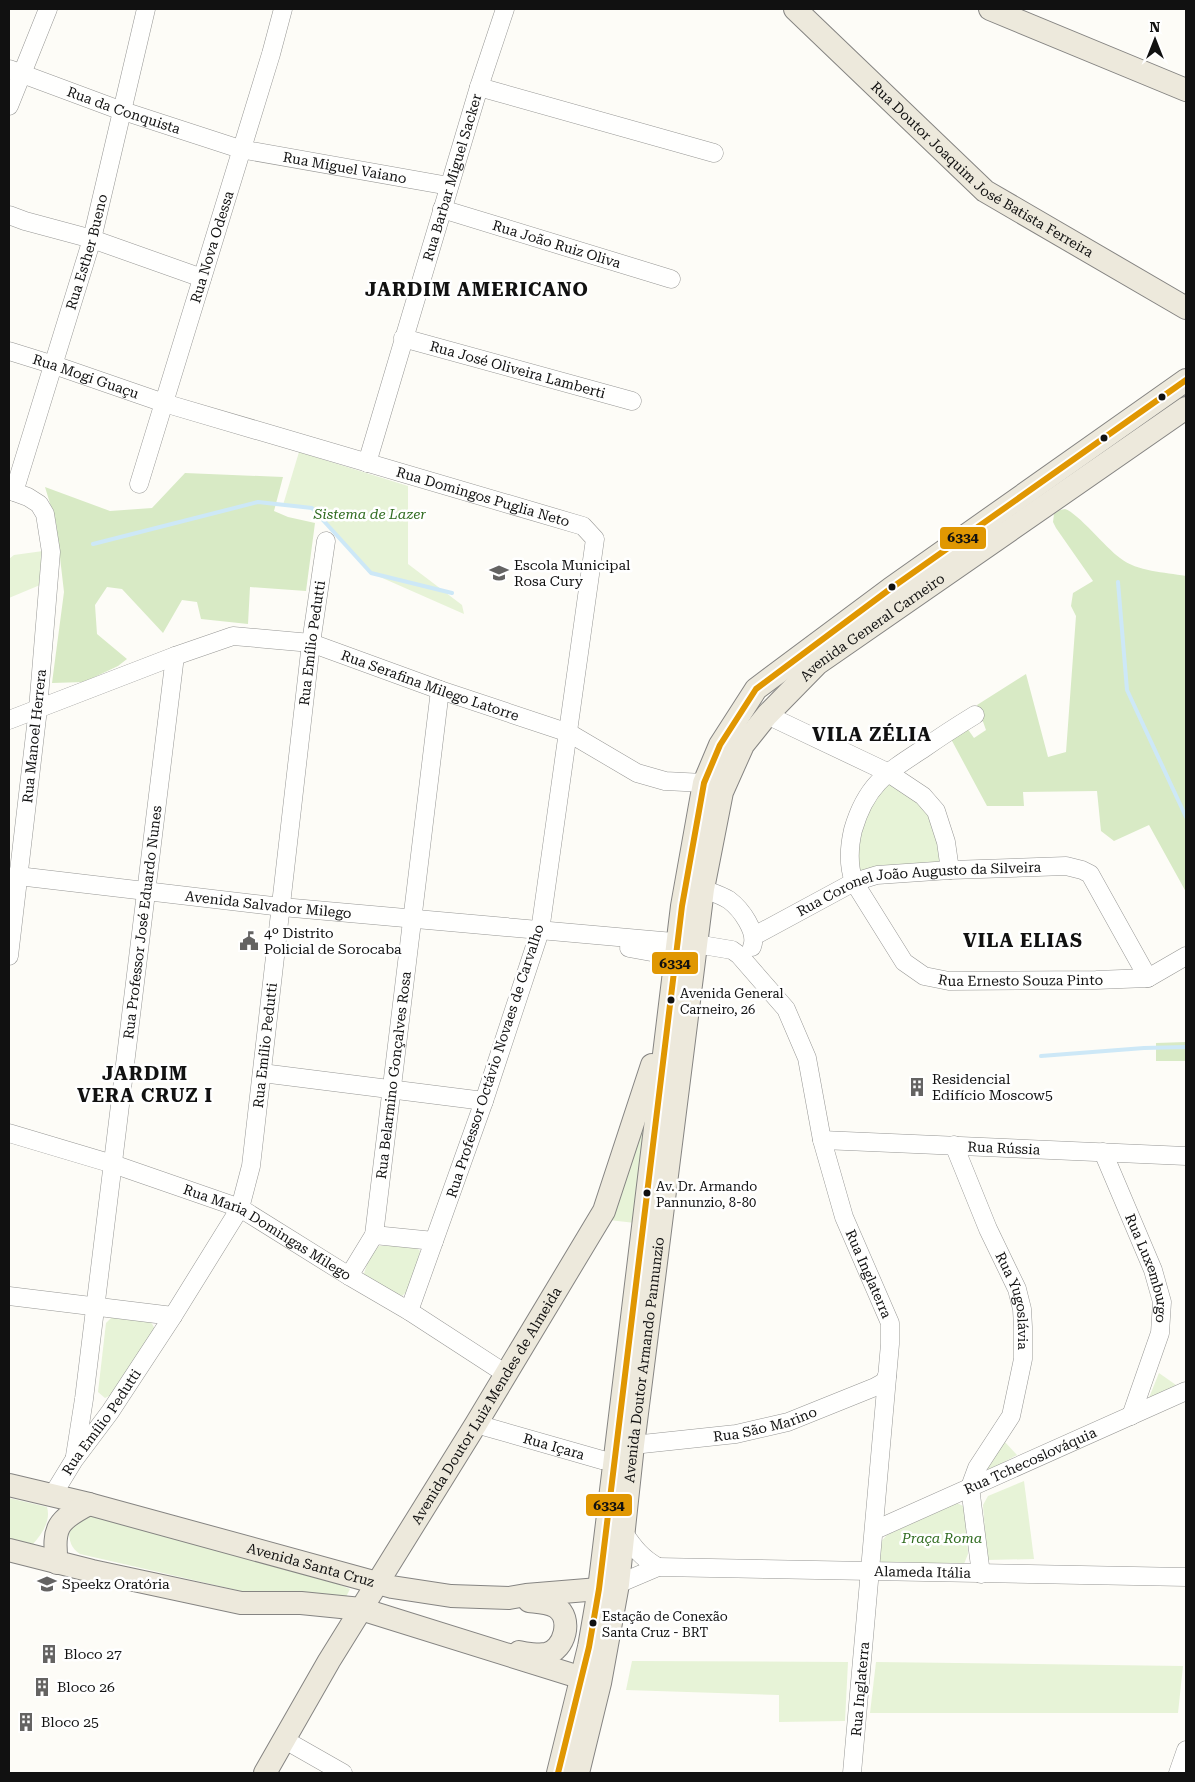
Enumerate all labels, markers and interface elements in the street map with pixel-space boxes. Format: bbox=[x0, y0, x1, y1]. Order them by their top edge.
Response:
north arrow bbox=[1130, 15, 1180, 65]
text: N bbox=[1150, 19, 1161, 35]
street label: Rua Doutor Joaquim José Batista Ferreira bbox=[868, 78, 1097, 261]
street label: Rua da Conquista bbox=[65, 83, 183, 137]
street label: Rua Barbar Miguel Sacker bbox=[420, 92, 485, 263]
street label: Rua Miguel Vaiano bbox=[282, 149, 408, 186]
street label: Rua Nova Odessa bbox=[187, 189, 237, 305]
street label: Rua Esther Bueno bbox=[63, 192, 110, 312]
street label: Rua João Ruiz Oliva bbox=[491, 217, 623, 271]
district label: JARDIM AMERICANO bbox=[365, 278, 589, 301]
street label: Rua José Oliveira Lamberti bbox=[428, 338, 608, 401]
street label: Rua Mogi Guaçu bbox=[31, 351, 141, 402]
unlabelled marker bbox=[1157, 392, 1167, 402]
unlabelled marker bbox=[1099, 433, 1109, 443]
street label: Rua Domingos Puglia Neto bbox=[394, 464, 572, 530]
park label: Sistema de Lazer bbox=[313, 506, 426, 522]
line badge: 6334 bbox=[939, 526, 987, 550]
text: 6334 bbox=[947, 529, 979, 545]
place label: Escola Municipal Rosa Cury bbox=[514, 557, 631, 589]
school or university icon: Escola Municipal Rosa Cury bbox=[488, 562, 510, 584]
street label: Avenida General Carneiro bbox=[797, 570, 948, 684]
street label: Rua Emílio Pedutti bbox=[296, 579, 328, 706]
unlabelled marker bbox=[887, 582, 897, 592]
street label: Rua Serafina Milego Latorre bbox=[339, 647, 521, 724]
street label: Rua Manoel Herrera bbox=[19, 668, 49, 804]
district label: VILA ZÉLIA bbox=[812, 723, 932, 746]
street label: Rua Professor José Eduardo Nunes bbox=[120, 804, 165, 1040]
street label: Rua Coronel João Augusto da Silveira bbox=[794, 859, 1042, 919]
street label: Avenida Salvador Milego bbox=[184, 888, 352, 921]
street label: Rua Professor Octávio Novaes de Carvalho bbox=[443, 922, 547, 1200]
place label: 4º Distrito Policial de Sorocaba bbox=[264, 925, 402, 957]
district label: VILA ELIAS bbox=[963, 929, 1083, 952]
public building icon: 4º Distrito Policial de Sorocaba bbox=[238, 930, 260, 952]
line badge: 6334 bbox=[651, 951, 699, 975]
text: 6334 bbox=[659, 955, 691, 971]
street label: Rua Belarmino Gonçalves Rosa bbox=[373, 970, 414, 1180]
street label: Rua Ernesto Souza Pinto bbox=[937, 971, 1103, 989]
street label: Rua Emílio Pedutti bbox=[250, 981, 280, 1109]
place label: Avenida General Carneiro, 26 bbox=[680, 986, 784, 1017]
marker: Avenida General Carneiro, 26 bbox=[666, 995, 676, 1005]
district label: JARDIM VERA CRUZ I bbox=[77, 1062, 213, 1107]
place label: Residencial Edifício Moscow5 bbox=[932, 1071, 1053, 1103]
building icon: Residencial Edifício Moscow5 bbox=[906, 1076, 928, 1098]
street label: Rua Rússia bbox=[967, 1138, 1041, 1158]
place label: Av. Dr. Armando Pannunzio, 8-80 bbox=[656, 1179, 757, 1210]
street label: Rua Maria Domingas Milego bbox=[181, 1181, 354, 1283]
marker: Av. Dr. Armando Pannunzio, 8-80 bbox=[642, 1188, 652, 1198]
street label: Rua Luxemburgo bbox=[1122, 1211, 1170, 1323]
street label: Rua Inglaterra bbox=[842, 1227, 895, 1321]
street label: Avenida Doutor Armando Pannunzio bbox=[621, 1236, 667, 1483]
street label: Rua Yugoslávia bbox=[992, 1249, 1031, 1350]
street label: Avenida Doutor Luiz Mendes de Almeida bbox=[408, 1284, 565, 1527]
street label: Rua Emílio Pedutti bbox=[59, 1366, 144, 1478]
street label: Rua São Marino bbox=[712, 1403, 819, 1444]
street label: Rua Tchecoslováquia bbox=[962, 1424, 1099, 1497]
street label: Rua Içara bbox=[521, 1430, 587, 1463]
line badge: 6334 bbox=[585, 1493, 633, 1517]
text: 6334 bbox=[593, 1497, 625, 1513]
park label: Praça Roma bbox=[901, 1530, 982, 1546]
street label: Avenida Santa Cruz bbox=[245, 1540, 377, 1590]
street label: Alameda Itália bbox=[874, 1563, 972, 1581]
school or university icon: Speekz Oratória bbox=[36, 1573, 58, 1595]
place label: Speekz Oratória bbox=[62, 1576, 170, 1592]
place label: Estação de Conexão Santa Cruz - BRT bbox=[602, 1609, 728, 1640]
marker: Estação de Conexão Santa Cruz - BRT bbox=[588, 1618, 598, 1628]
street label: Rua Inglaterra bbox=[848, 1641, 872, 1737]
building icon: Bloco 27 bbox=[38, 1643, 60, 1665]
place label: Bloco 27 bbox=[64, 1646, 122, 1662]
building icon: Bloco 26 bbox=[31, 1676, 53, 1698]
place label: Bloco 26 bbox=[57, 1679, 115, 1695]
building icon: Bloco 25 bbox=[15, 1711, 37, 1733]
place label: Bloco 25 bbox=[41, 1714, 99, 1730]

